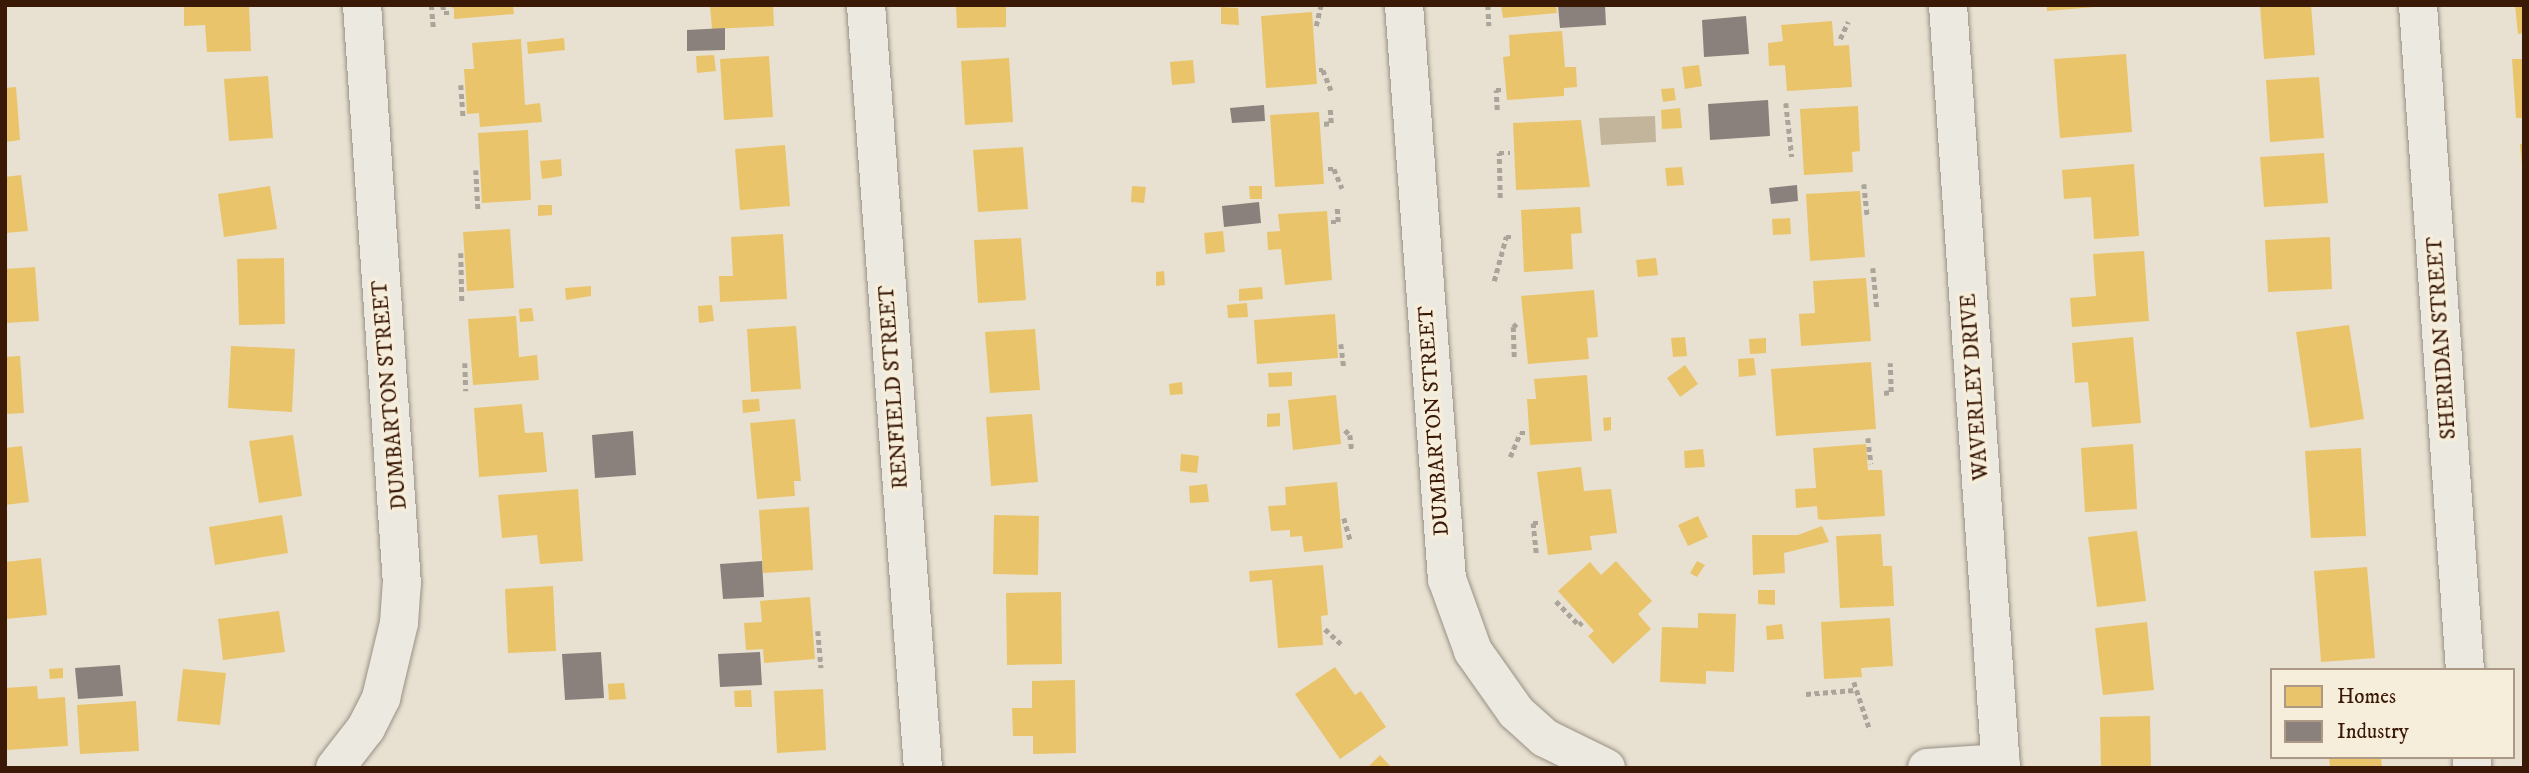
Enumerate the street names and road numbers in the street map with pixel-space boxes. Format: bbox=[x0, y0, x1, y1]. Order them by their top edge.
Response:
street label: SHERIDAN STREET bbox=[2422, 236, 2462, 440]
street label: DUMBARTON STREET bbox=[367, 279, 413, 511]
street label: RENFIELD STREET bbox=[874, 284, 914, 490]
street label: WAVERLEY DRIVE bbox=[1956, 293, 1994, 481]
street label: DUMBARTON STREET bbox=[1413, 305, 1455, 537]

